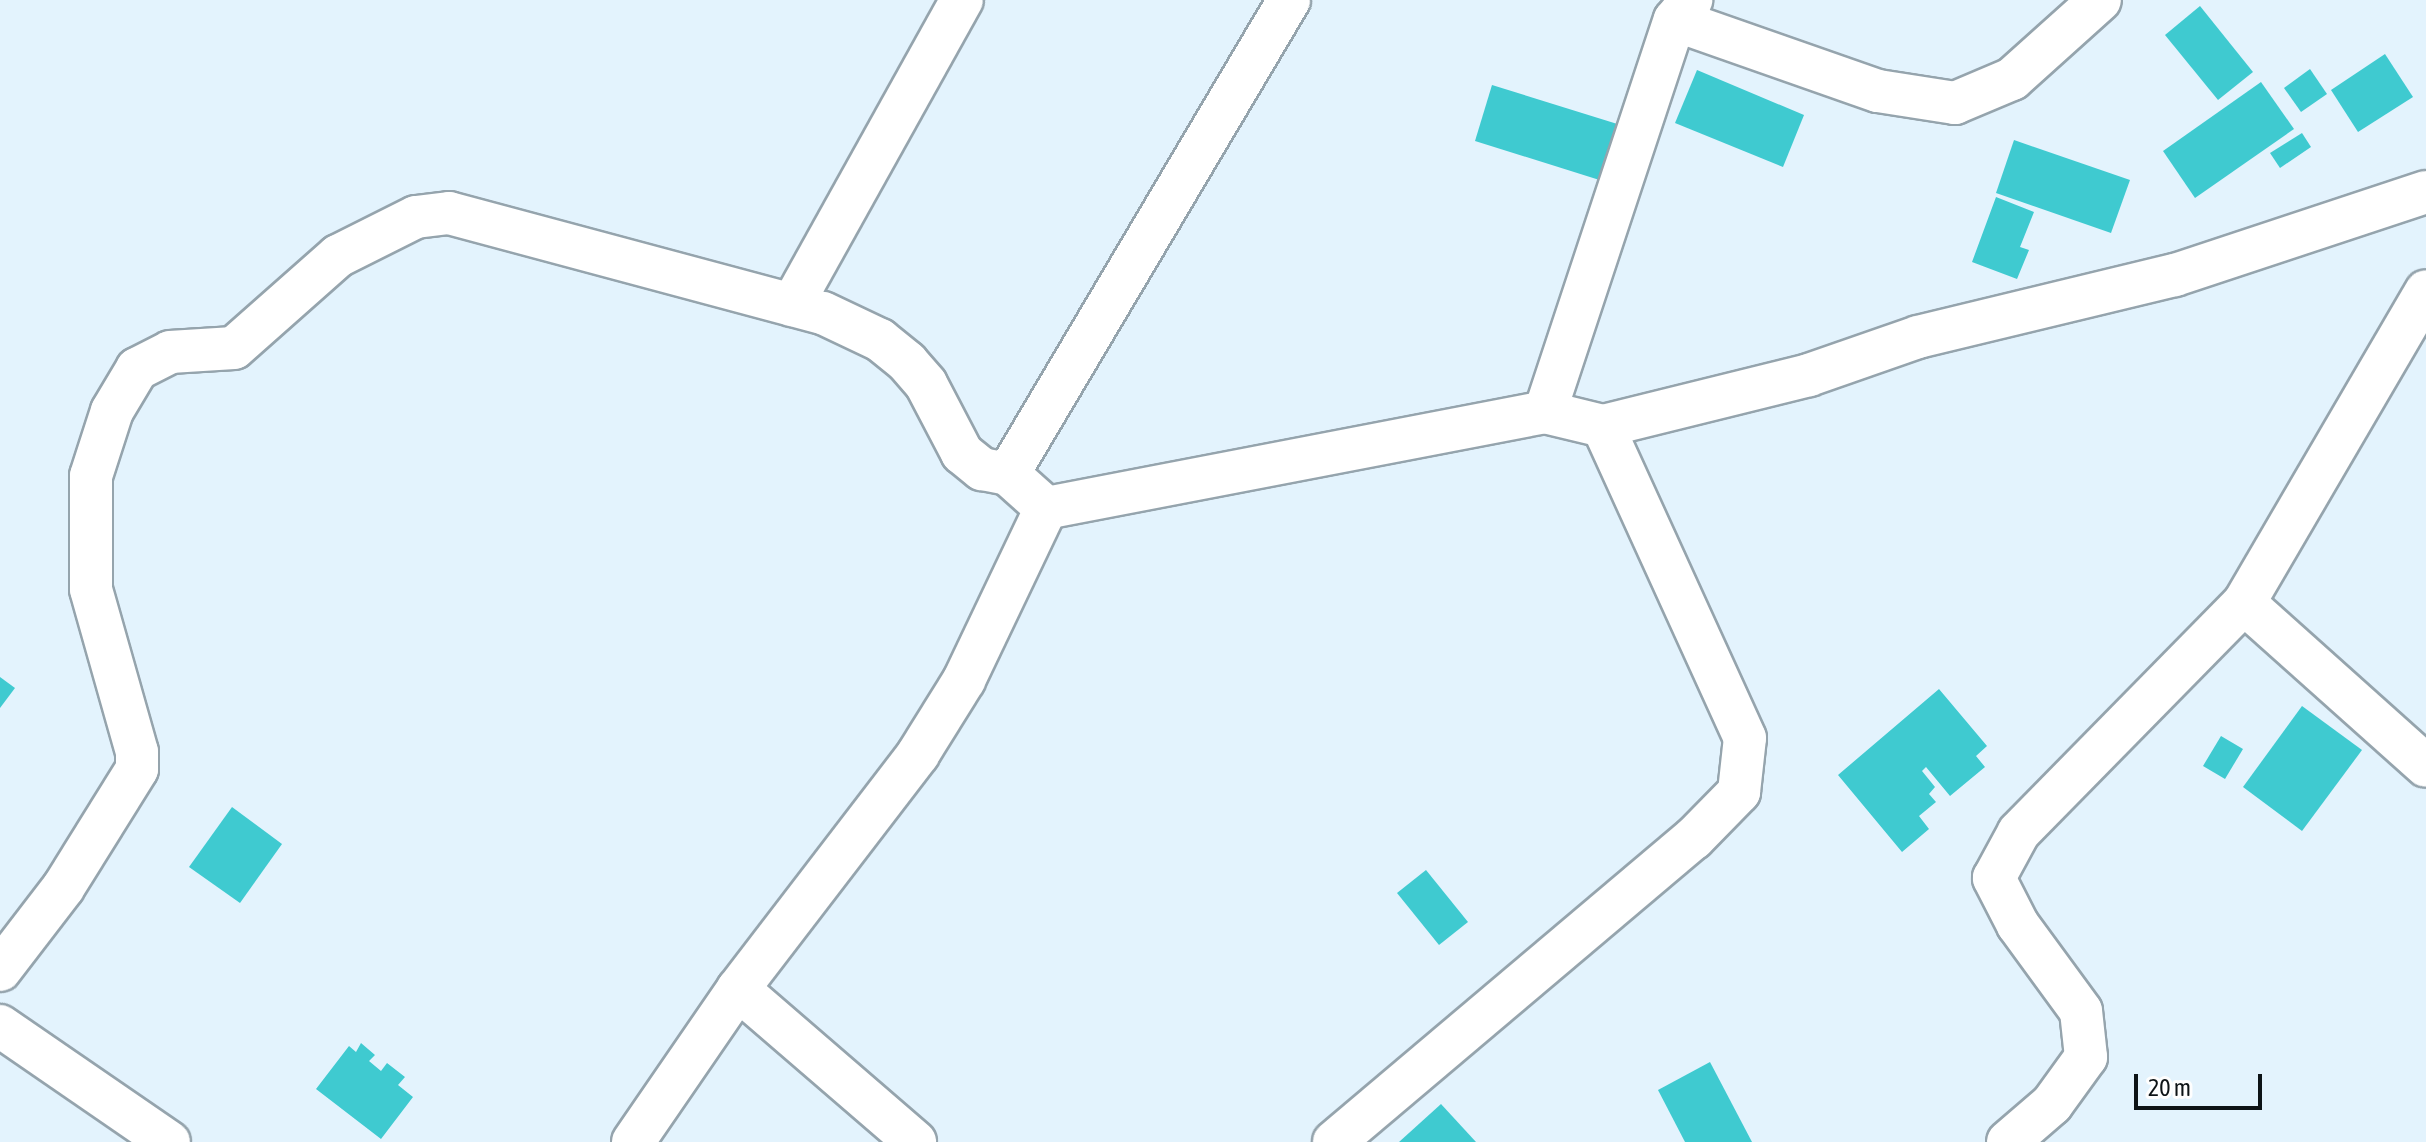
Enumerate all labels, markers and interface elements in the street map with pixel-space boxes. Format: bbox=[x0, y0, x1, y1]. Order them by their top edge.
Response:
scale bar bbox=[2138, 1058, 2266, 1108]
text: 20 m bbox=[2148, 1074, 2191, 1101]

